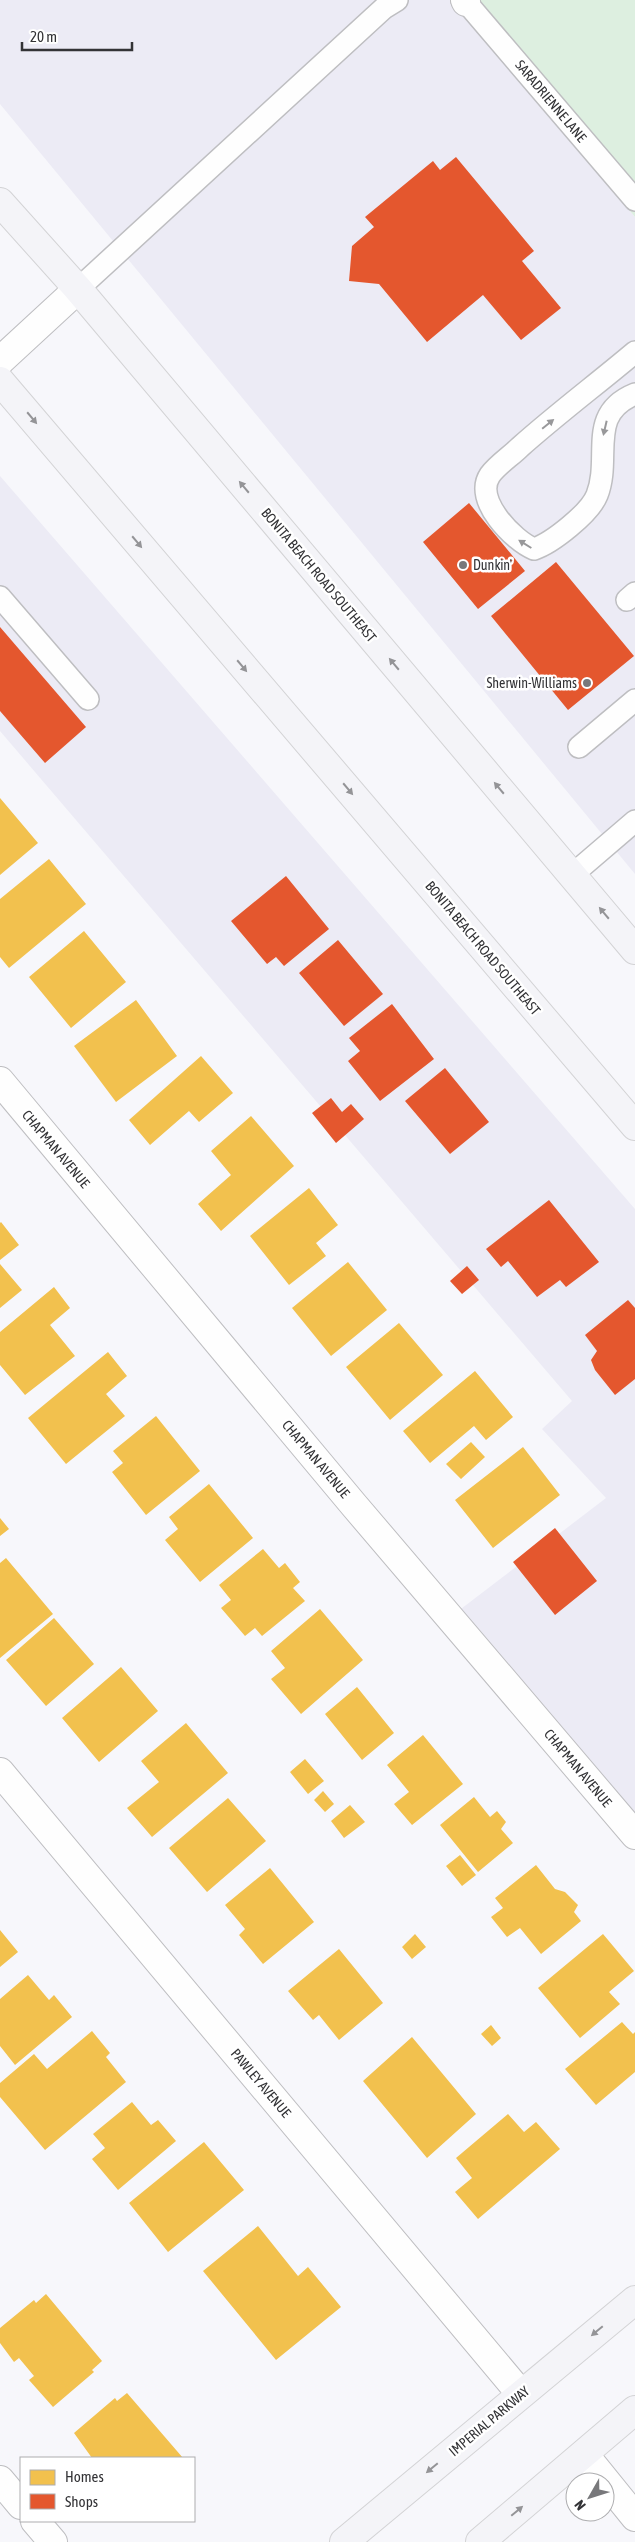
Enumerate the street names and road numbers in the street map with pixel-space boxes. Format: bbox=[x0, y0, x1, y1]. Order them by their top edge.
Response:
street label: SARADRIENNE LANE bbox=[512, 57, 590, 145]
street label: BONITA BEACH ROAD SOUTHEAST bbox=[258, 505, 380, 645]
street label: BONITA BEACH ROAD SOUTHEAST bbox=[422, 878, 544, 1018]
street label: CHAPMAN AVENUE bbox=[19, 1107, 93, 1191]
street label: CHAPMAN AVENUE bbox=[279, 1417, 353, 1501]
street label: CHAPMAN AVENUE bbox=[541, 1726, 615, 1810]
street label: PAWLEY AVENUE bbox=[228, 2046, 294, 2121]
street label: IMPERIAL PARKWAY bbox=[446, 2382, 533, 2459]

